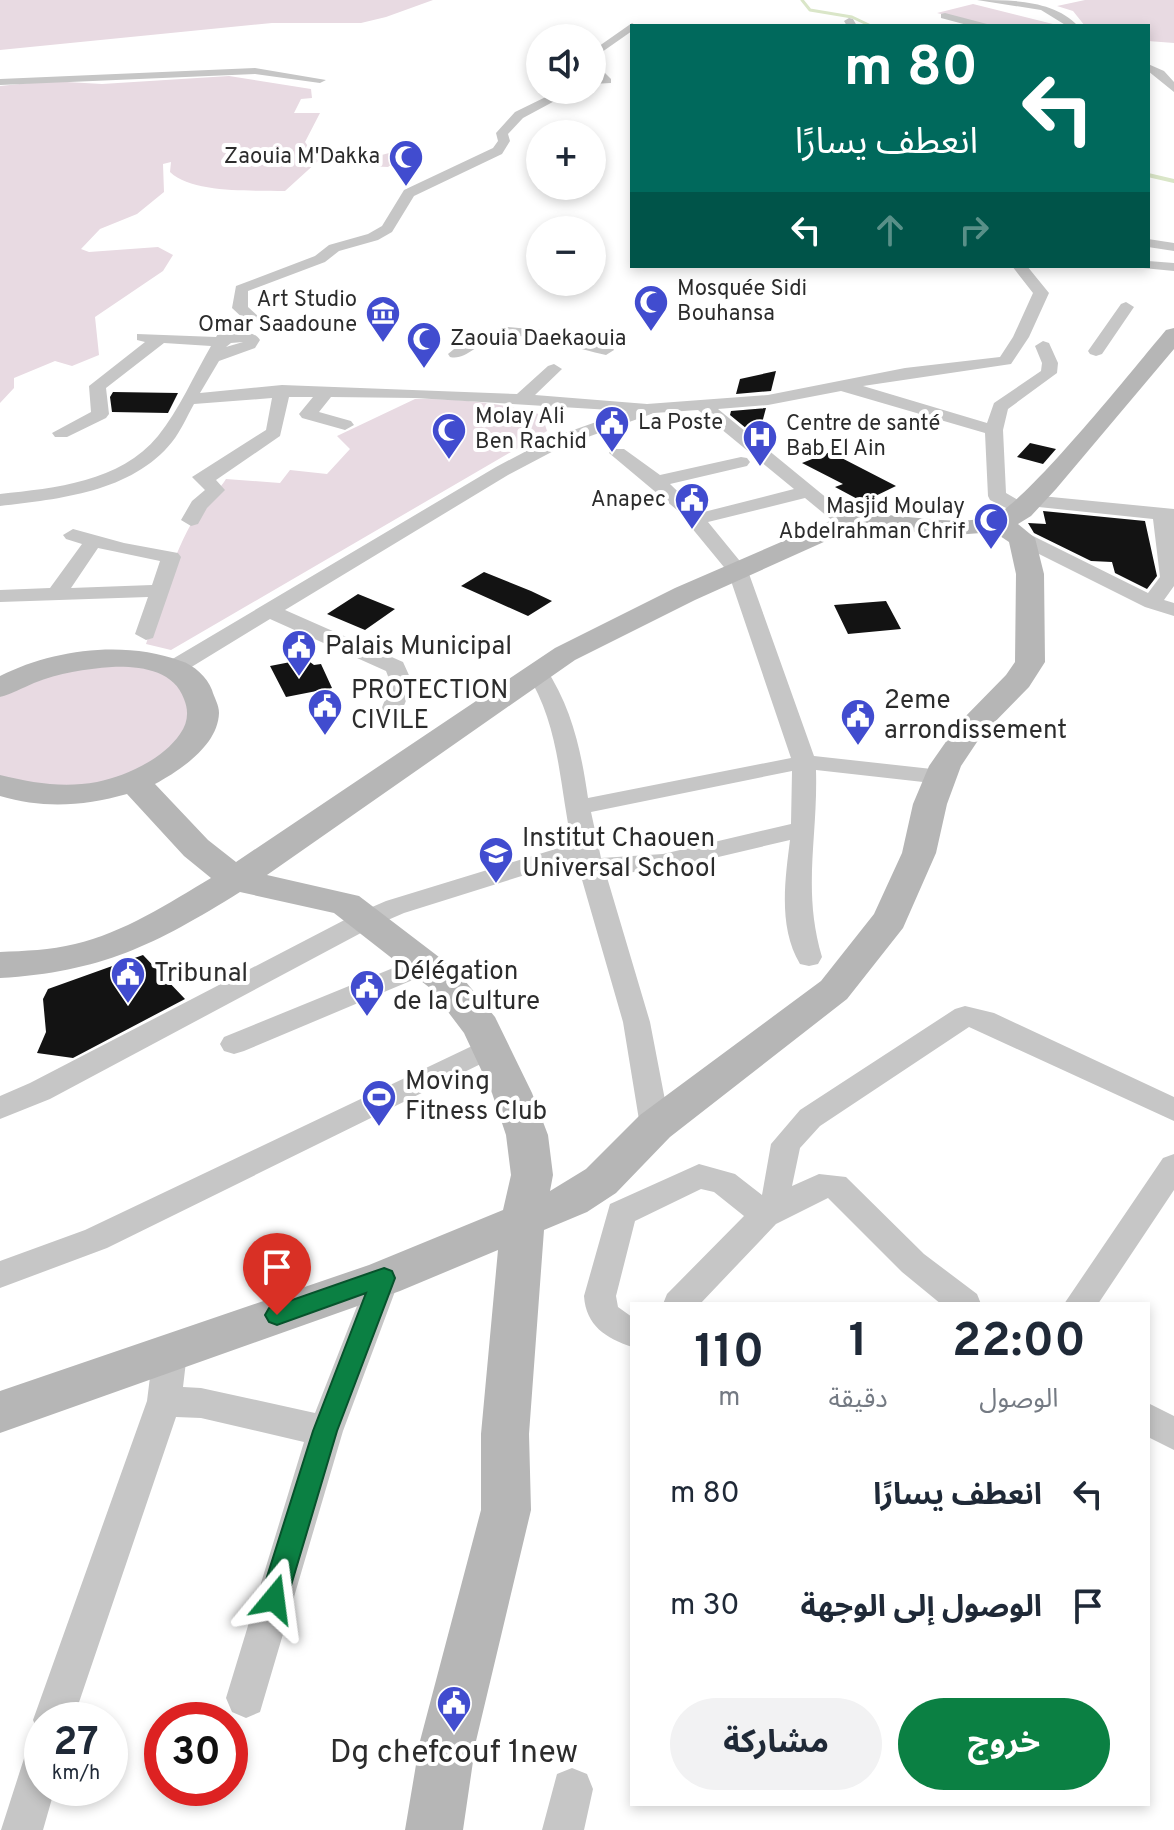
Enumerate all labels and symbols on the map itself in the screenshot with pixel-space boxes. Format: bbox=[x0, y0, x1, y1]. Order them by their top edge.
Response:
mosque icon: Zaouia M'Dakka bbox=[387, 138, 425, 188]
place label: Zaouia M'Dakka bbox=[224, 144, 380, 171]
place label: Mosquée Sidi Bouhansa bbox=[677, 276, 807, 328]
mosque icon: Mosquée Sidi Bouhansa bbox=[632, 283, 670, 333]
place label: Art Studio Omar Saadoune bbox=[198, 287, 357, 339]
museum icon: Art Studio Omar Saadoune bbox=[364, 294, 402, 344]
mosque icon: Zaouia Daekaouia bbox=[405, 320, 443, 370]
place label: Zaouia Daekaouia bbox=[450, 326, 626, 353]
place label: Molay Ali Ben Rachid bbox=[475, 404, 587, 456]
public building icon: La Poste bbox=[593, 404, 631, 454]
place label: La Poste bbox=[638, 410, 723, 437]
mosque icon: Molay Ali Ben Rachid bbox=[430, 411, 468, 461]
place label: Centre de santé Bab El Ain bbox=[786, 411, 940, 463]
hospital icon: Centre de santé Bab El Ain bbox=[741, 418, 779, 468]
public building icon: Anapec bbox=[673, 481, 711, 531]
place label: Anapec bbox=[591, 487, 666, 514]
place label: Masjid Moulay Abdelrahman Chrif bbox=[779, 494, 965, 546]
mosque icon: Masjid Moulay Abdelrahman Chrif bbox=[972, 501, 1010, 551]
public building icon: Palais Municipal bbox=[280, 628, 318, 678]
place label: Palais Municipal bbox=[325, 631, 512, 664]
place label: PROTECTION CIVILE bbox=[351, 675, 509, 738]
place label: 2eme arrondissement bbox=[884, 685, 1067, 748]
public building icon: PROTECTION CIVILE bbox=[306, 687, 344, 737]
public building icon: 2eme arrondissement bbox=[839, 697, 877, 747]
place label: Institut Chaouen Universal School bbox=[522, 823, 716, 886]
school or university icon: Institut Chaouen Universal School bbox=[477, 835, 515, 885]
public building icon: Tribunal bbox=[109, 955, 147, 1005]
place label: Délégation de la Culture bbox=[393, 956, 540, 1019]
place label: Tribunal bbox=[154, 958, 248, 991]
public building icon: Délégation de la Culture bbox=[348, 968, 386, 1018]
place label: Moving Fitness Club bbox=[405, 1066, 547, 1129]
sports icon: Moving Fitness Club bbox=[360, 1078, 398, 1128]
pin bbox=[243, 1233, 311, 1315]
position arrow bbox=[232, 1557, 316, 1641]
public building icon: Dg chefcouf 1new bbox=[435, 1684, 473, 1734]
speed limit sign: 30 bbox=[144, 1702, 248, 1806]
place label: Dg chefcouf 1new bbox=[330, 1734, 578, 1774]

